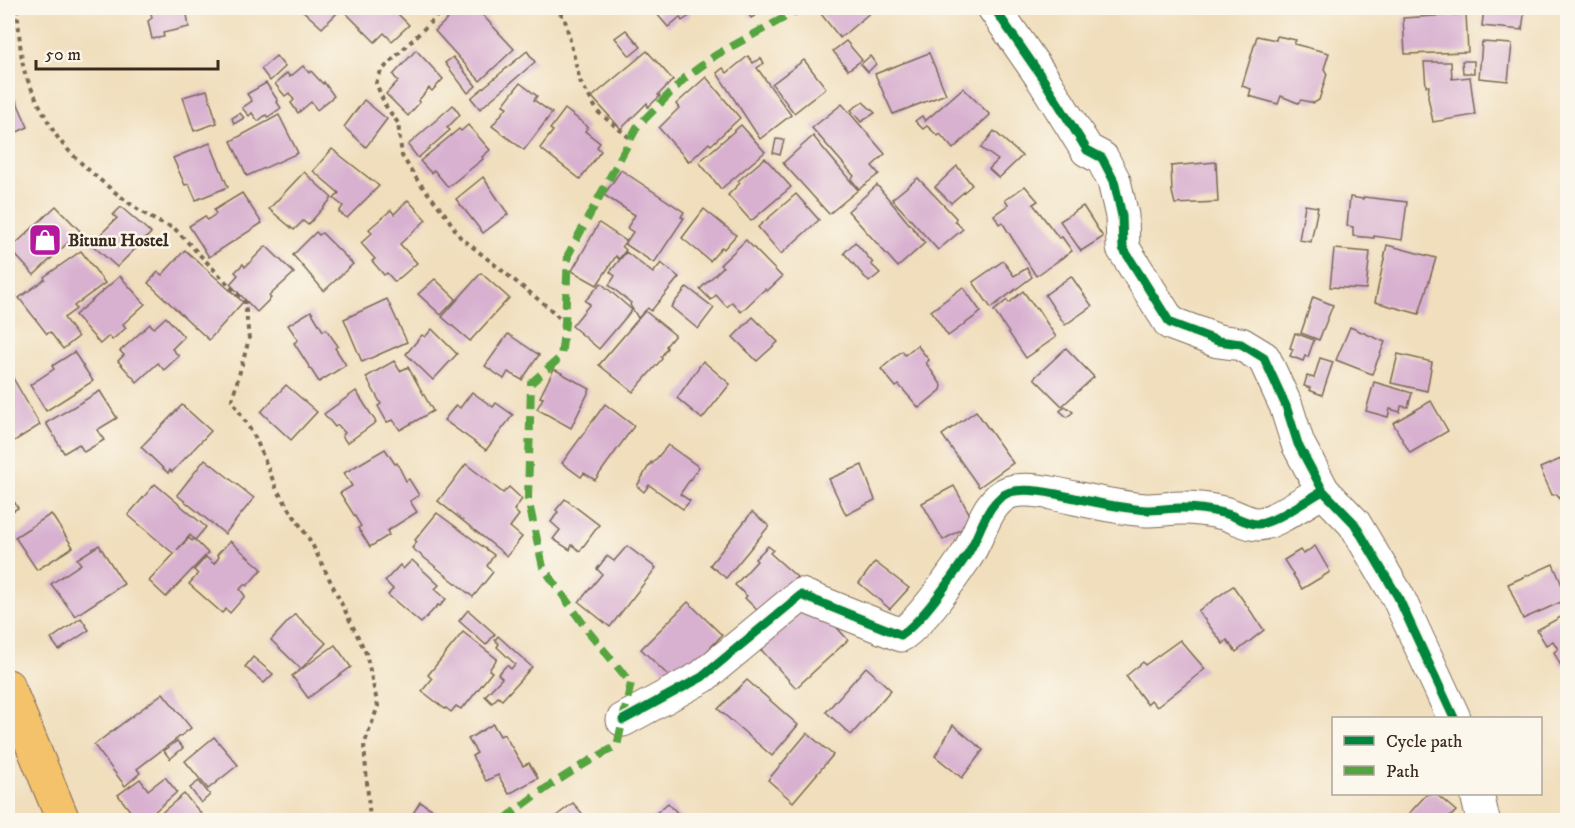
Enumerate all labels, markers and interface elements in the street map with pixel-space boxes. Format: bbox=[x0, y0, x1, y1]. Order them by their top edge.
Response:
scale bar bbox=[36, 33, 218, 71]
text: 50 m bbox=[45, 44, 81, 66]
shop icon: Bitunu Hostel bbox=[27, 222, 63, 258]
place label: Bitunu Hostel bbox=[68, 230, 169, 252]
legend bbox=[1332, 717, 1542, 795]
text: Cycle path bbox=[1386, 731, 1463, 753]
text: Path bbox=[1386, 761, 1420, 783]

